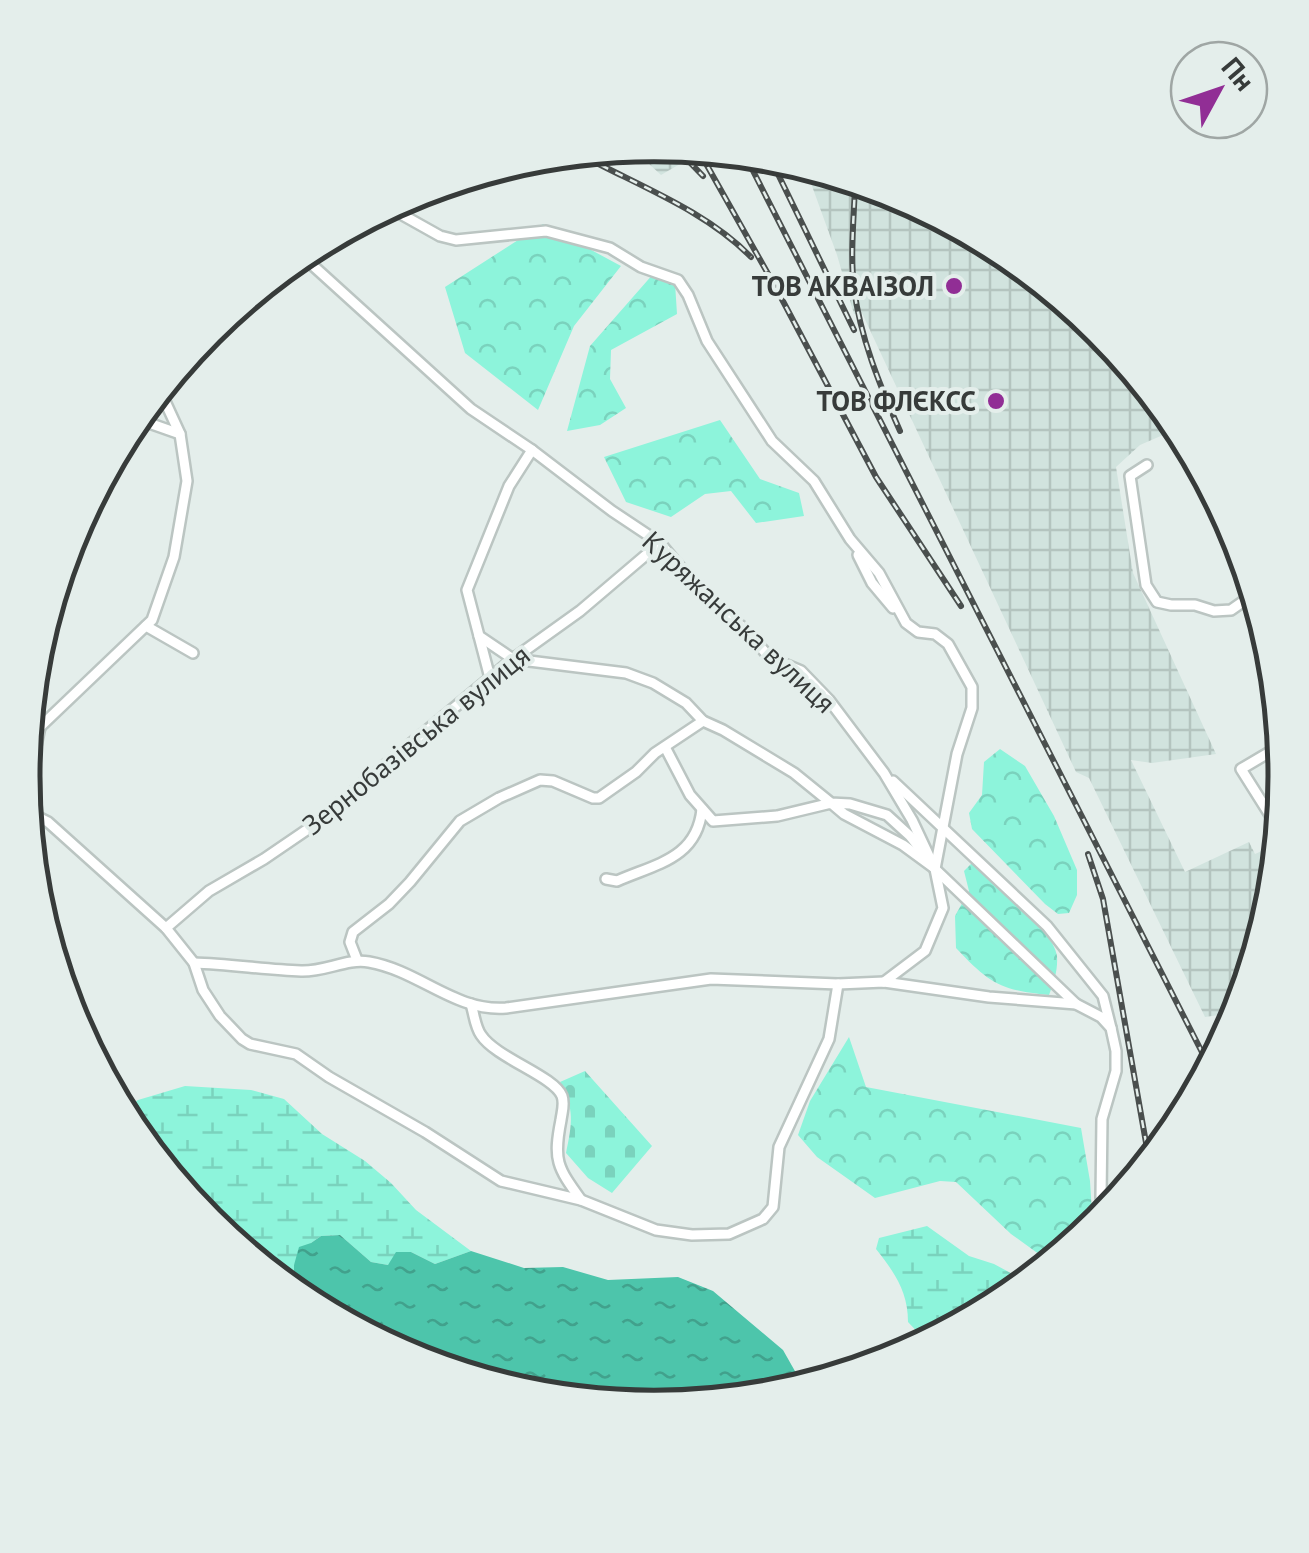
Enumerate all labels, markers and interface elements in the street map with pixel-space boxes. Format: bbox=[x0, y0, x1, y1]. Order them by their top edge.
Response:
north arrow bbox=[1169, 40, 1269, 140]
text: Пн bbox=[1214, 49, 1263, 98]
place label: ТОВ АКВАІЗОЛ bbox=[752, 267, 934, 304]
marker: ТОВ АКВАІЗОЛ bbox=[943, 275, 965, 297]
place label: ТОВ ФЛЄКСС bbox=[817, 382, 976, 419]
marker: ТОВ ФЛЄКСС bbox=[985, 390, 1007, 412]
street label: Куряжанська вулиця bbox=[635, 522, 844, 721]
street label: Зернобазівська вулиця bbox=[294, 636, 537, 843]

